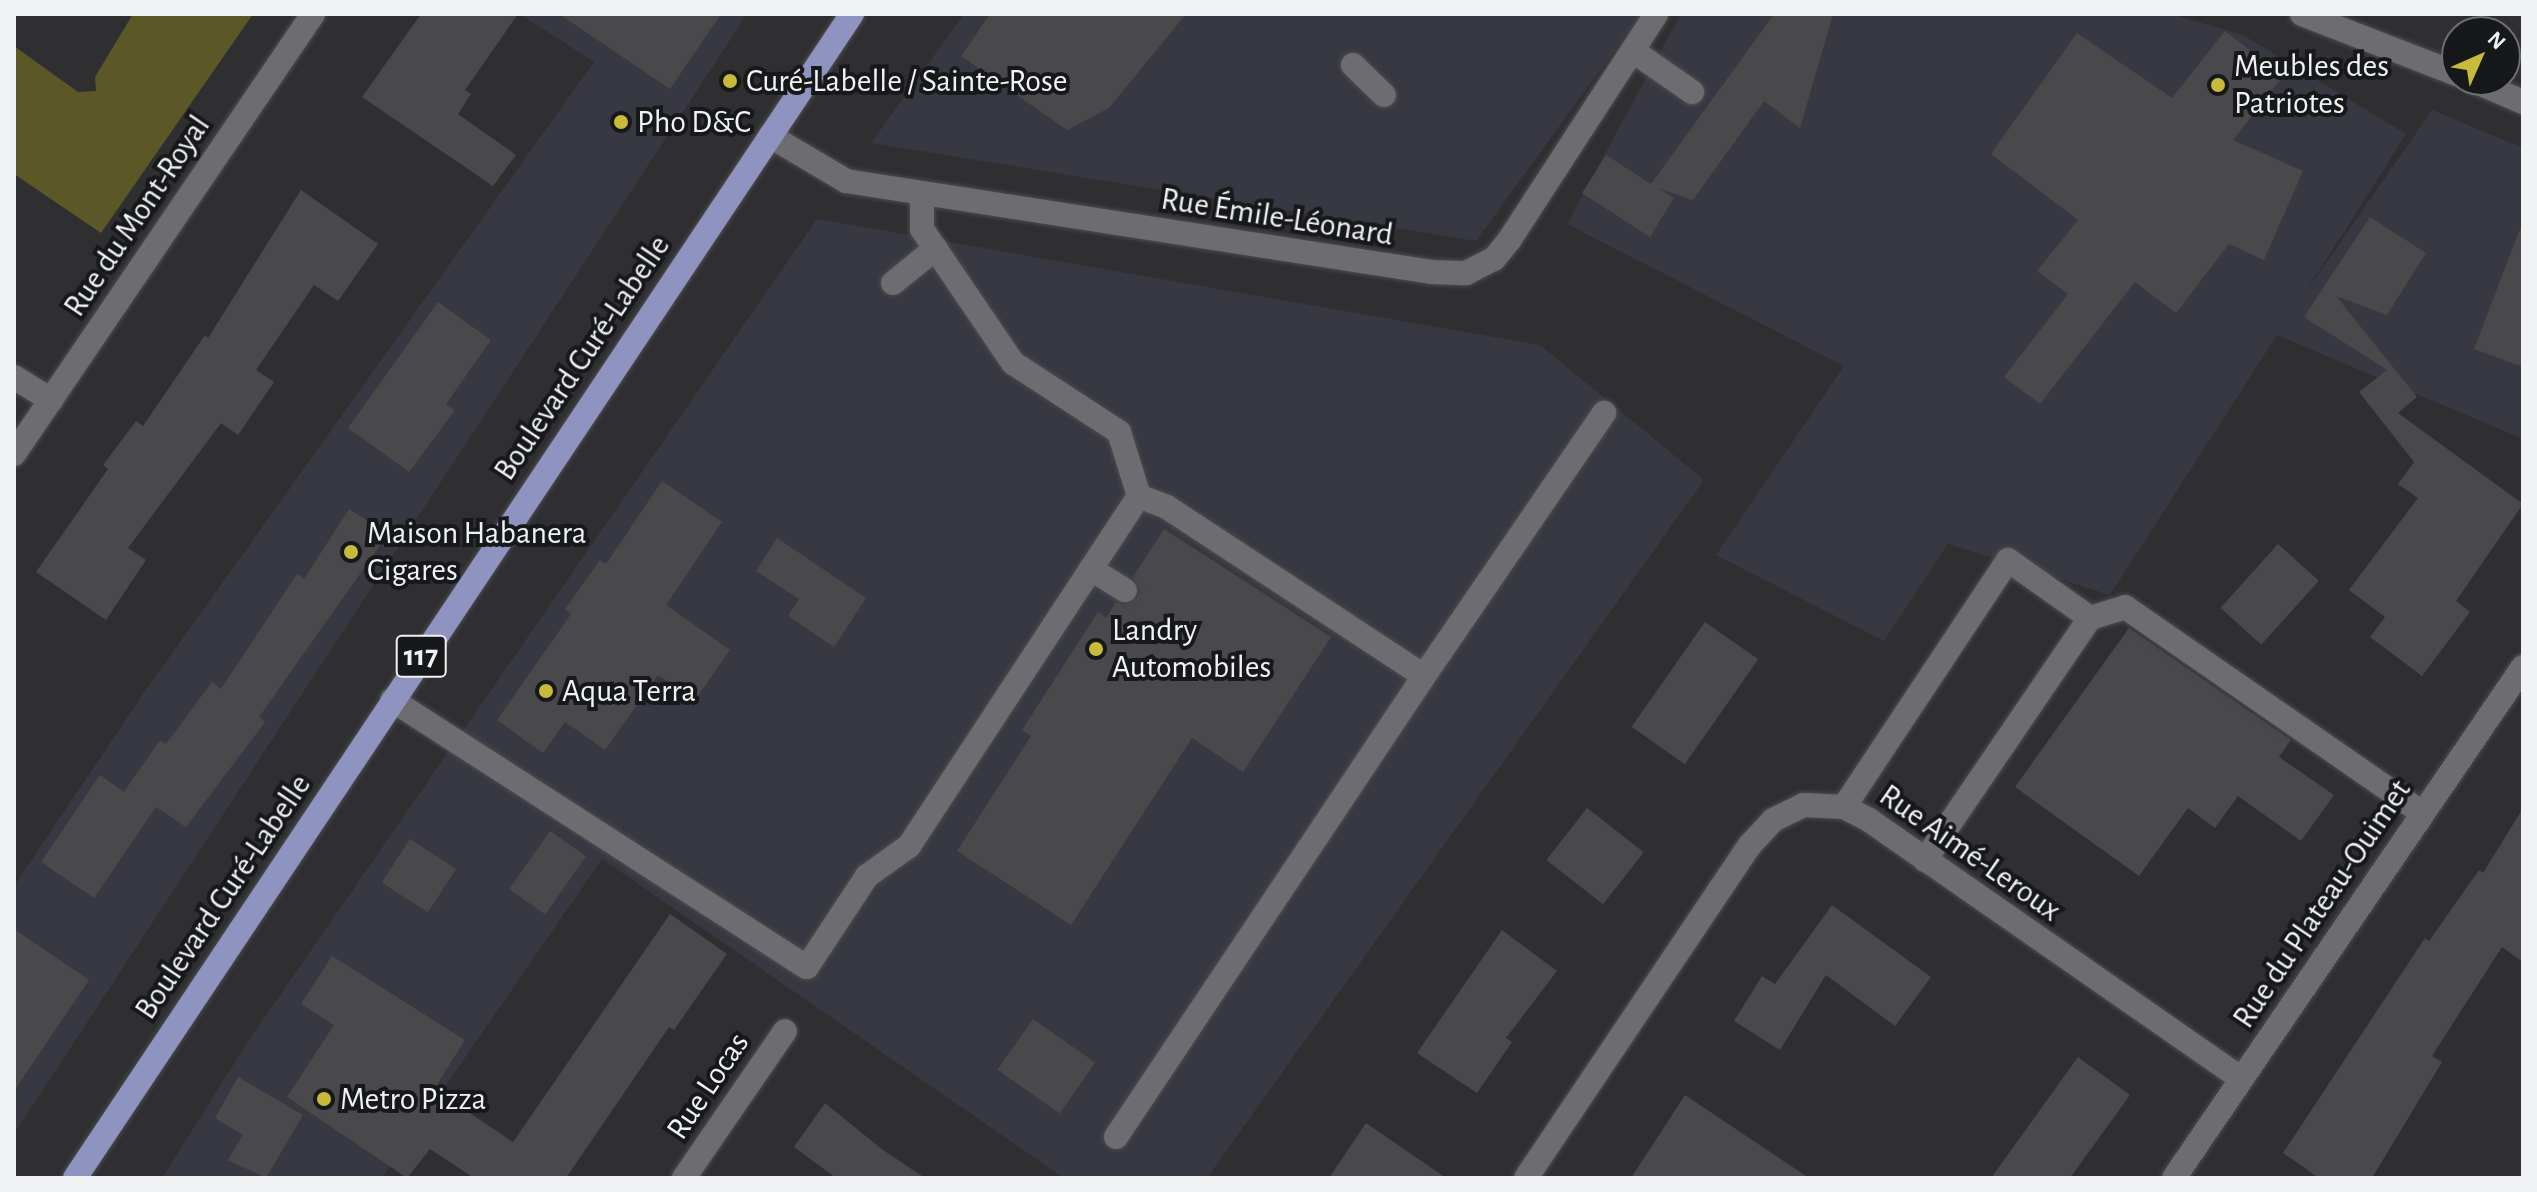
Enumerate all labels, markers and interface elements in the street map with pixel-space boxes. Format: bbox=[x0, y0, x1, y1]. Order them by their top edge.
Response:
north arrow bbox=[2441, 16, 2521, 96]
text: N bbox=[2483, 27, 2510, 54]
place label: Meubles des Patriotes bbox=[2234, 48, 2389, 123]
place label: Curé-Labelle / Sainte-Rose bbox=[746, 62, 1068, 100]
marker: Curé-Labelle / Sainte-Rose bbox=[721, 72, 739, 90]
marker: Meubles des Patriotes bbox=[2209, 76, 2227, 94]
place label: Pho D&C bbox=[637, 103, 751, 141]
street label: Rue du Mont-Royal bbox=[56, 108, 218, 324]
marker: Pho D&C bbox=[612, 113, 630, 131]
street label: Rue Émile-Léonard bbox=[1158, 180, 1396, 254]
street label: Boulevard Curé-Labelle bbox=[486, 228, 678, 488]
place label: Maison Habanera Cigares bbox=[367, 515, 586, 590]
marker: Maison Habanera Cigares bbox=[342, 543, 360, 561]
place label: Landry Automobiles bbox=[1112, 612, 1271, 687]
road number: 117 bbox=[395, 630, 447, 682]
marker: Landry Automobiles bbox=[1087, 640, 1105, 658]
place label: Aqua Terra bbox=[562, 672, 696, 710]
marker: Aqua Terra bbox=[537, 682, 555, 700]
street label: Boulevard Curé-Labelle bbox=[127, 767, 319, 1027]
street label: Rue du Plateau-Ouimet bbox=[2225, 773, 2419, 1035]
street label: Rue Aimé-Leroux bbox=[1872, 776, 2068, 930]
street label: Rue Locas bbox=[658, 1025, 758, 1147]
place label: Metro Pizza bbox=[340, 1080, 486, 1118]
marker: Metro Pizza bbox=[315, 1090, 333, 1108]

